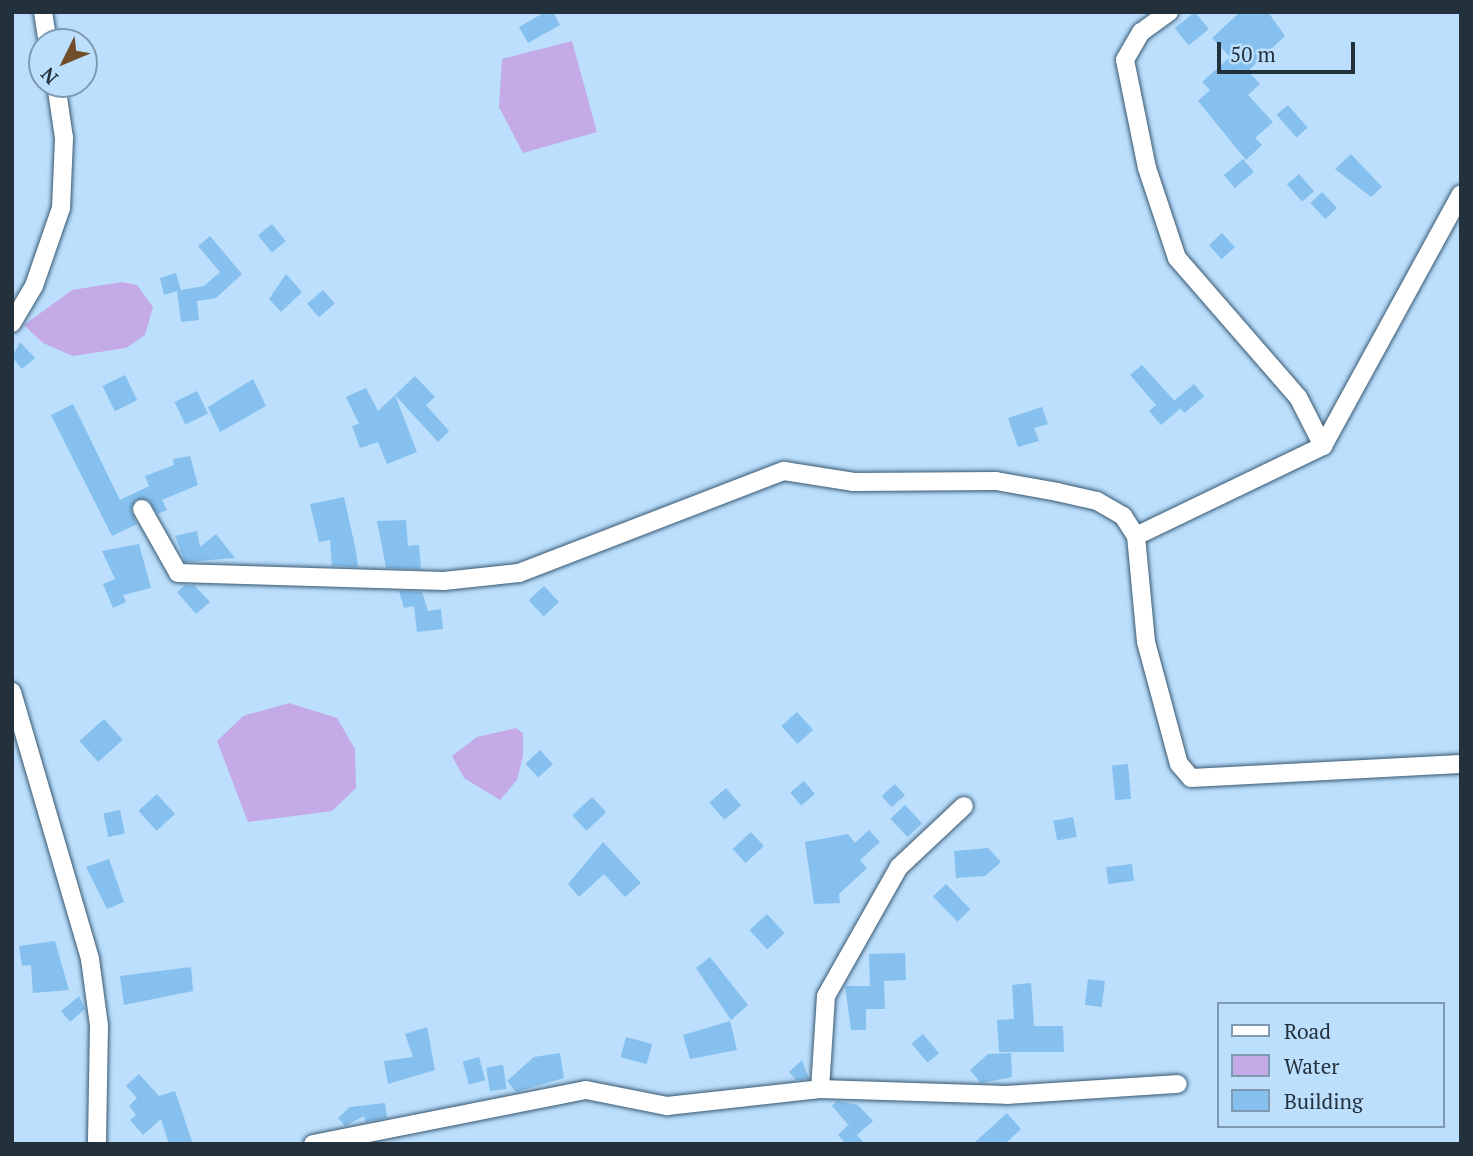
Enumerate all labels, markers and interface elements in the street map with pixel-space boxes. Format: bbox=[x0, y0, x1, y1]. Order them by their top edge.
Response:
north arrow bbox=[28, 28, 98, 98]
scale bar bbox=[1221, 28, 1359, 72]
text: 50 m bbox=[1230, 40, 1276, 68]
text: N bbox=[35, 63, 63, 90]
legend bbox=[1218, 1002, 1445, 1128]
text: Road bbox=[1284, 1017, 1331, 1045]
text: Water bbox=[1284, 1052, 1339, 1080]
text: Building bbox=[1284, 1087, 1363, 1115]

